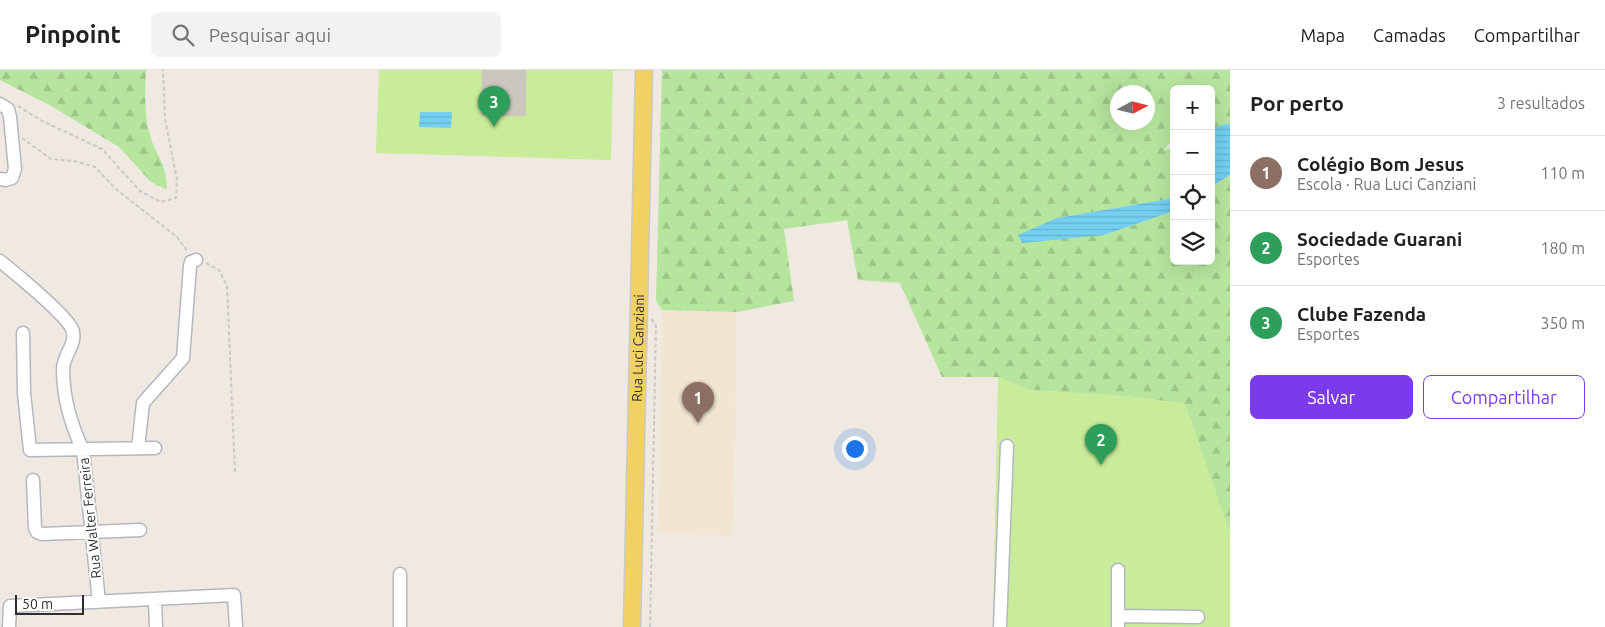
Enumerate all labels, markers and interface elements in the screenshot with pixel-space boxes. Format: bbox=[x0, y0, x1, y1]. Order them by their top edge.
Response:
search box bbox=[151, 12, 501, 57]
text: Pinpoint bbox=[25, 21, 121, 48]
icon: search bbox=[169, 21, 197, 49]
text: Pesquisar aqui bbox=[209, 24, 331, 46]
text: Mapa bbox=[1300, 25, 1345, 45]
text: Camadas bbox=[1373, 25, 1446, 45]
text: Compartilhar bbox=[1474, 25, 1580, 45]
north arrow bbox=[1110, 85, 1155, 130]
map controls bbox=[1170, 85, 1215, 265]
button: + bbox=[1170, 85, 1215, 130]
pin: 3 bbox=[478, 86, 510, 127]
text: Por perto bbox=[1250, 91, 1344, 115]
text: 3 resultados bbox=[1497, 94, 1585, 112]
button: − bbox=[1170, 130, 1215, 175]
text: Colégio Bom Jesus bbox=[1297, 153, 1464, 175]
text: 1 bbox=[1261, 164, 1271, 182]
text: 110 m bbox=[1540, 164, 1585, 182]
button: locate bbox=[1170, 175, 1215, 220]
text: Escola · Rua Luci Canziani bbox=[1297, 175, 1476, 193]
button: layers bbox=[1170, 220, 1215, 265]
text: Sociedade Guarani bbox=[1297, 228, 1462, 250]
text: 2 bbox=[1261, 239, 1271, 257]
text: 180 m bbox=[1540, 239, 1585, 257]
text: Esportes bbox=[1297, 250, 1360, 268]
street label: Rua Luci Canziani bbox=[629, 294, 647, 402]
text: Clube Fazenda bbox=[1297, 303, 1426, 325]
text: 3 bbox=[1261, 314, 1271, 332]
text: 350 m bbox=[1540, 314, 1585, 332]
text: Esportes bbox=[1297, 325, 1360, 343]
button: Salvar bbox=[1250, 375, 1413, 419]
button: Compartilhar bbox=[1423, 375, 1585, 419]
pin: 1 bbox=[682, 382, 714, 423]
pin: 2 bbox=[1085, 424, 1117, 465]
your location bbox=[842, 436, 868, 462]
street label: Rua Walter Ferreira bbox=[76, 457, 104, 579]
scale bar bbox=[15, 592, 84, 615]
text: 50 m bbox=[22, 596, 53, 612]

